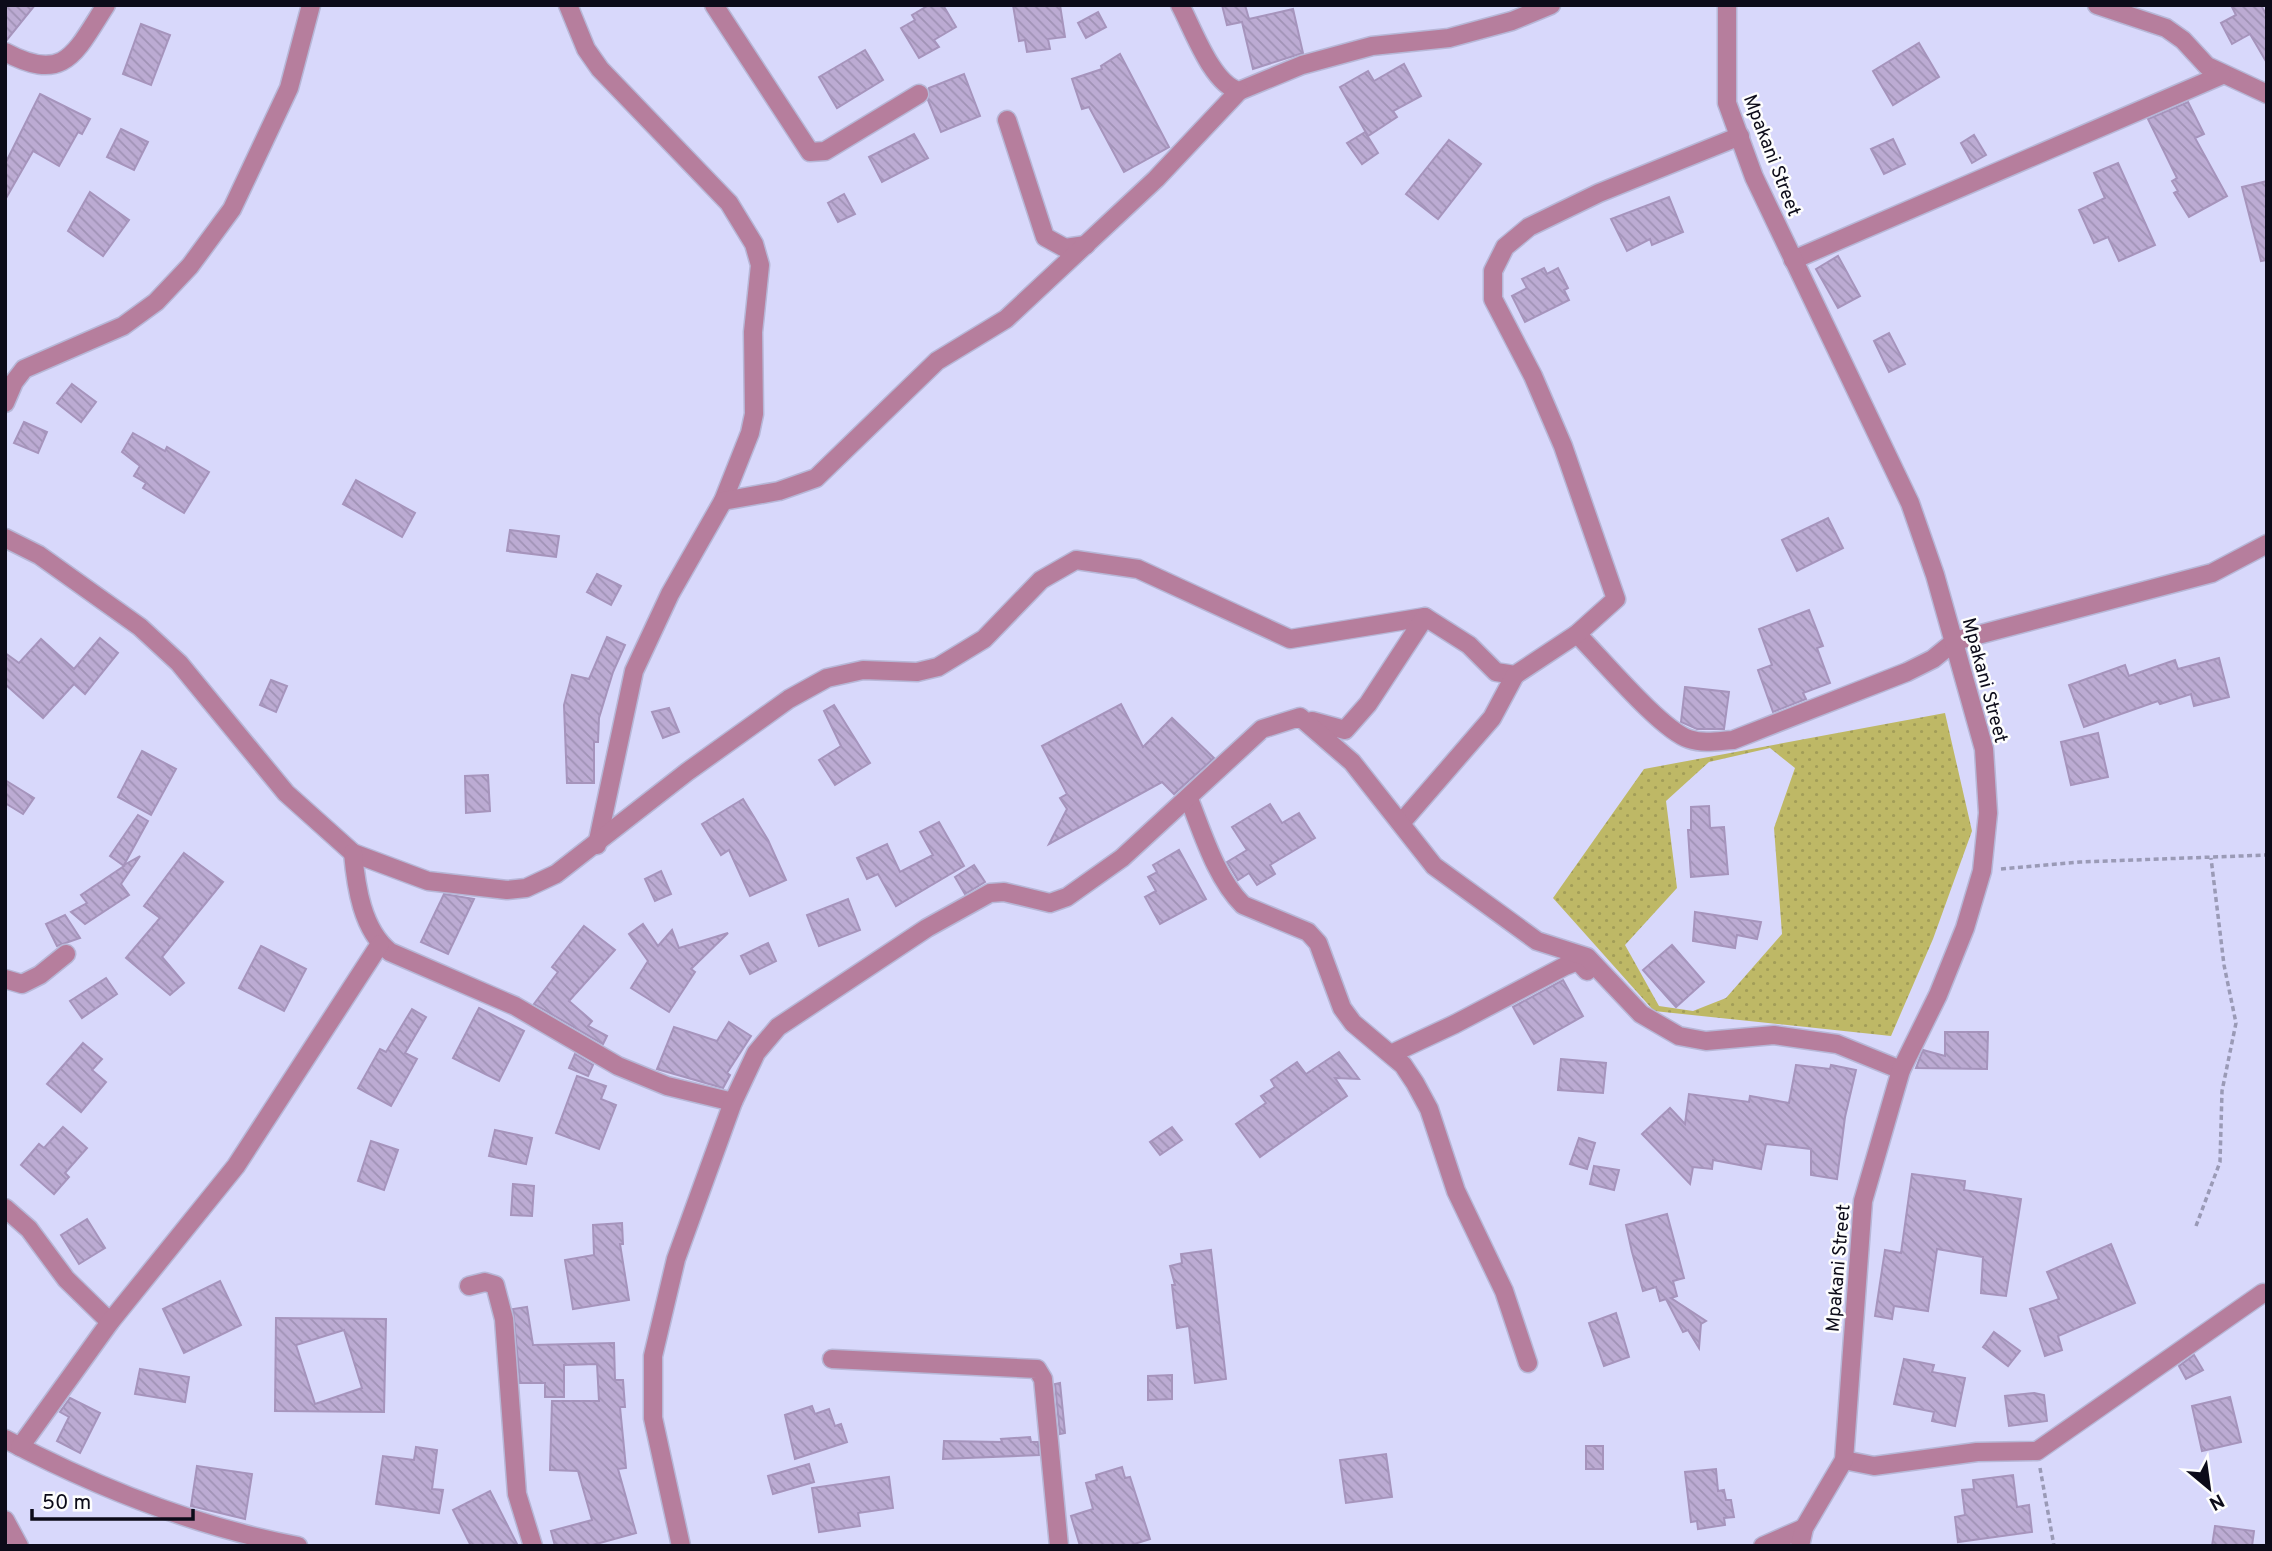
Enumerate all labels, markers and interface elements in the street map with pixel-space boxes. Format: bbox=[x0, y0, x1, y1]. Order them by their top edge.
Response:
street label: Mpakani Street bbox=[1737, 91, 1805, 220]
street label: Mpakani Street bbox=[1956, 615, 2012, 746]
street label: Mpakani Street bbox=[1821, 1203, 1857, 1333]
north arrow bbox=[2174, 1453, 2244, 1523]
scale bar bbox=[32, 1478, 192, 1522]
text: N bbox=[2204, 1487, 2228, 1515]
text: 50 m bbox=[42, 1490, 91, 1517]

